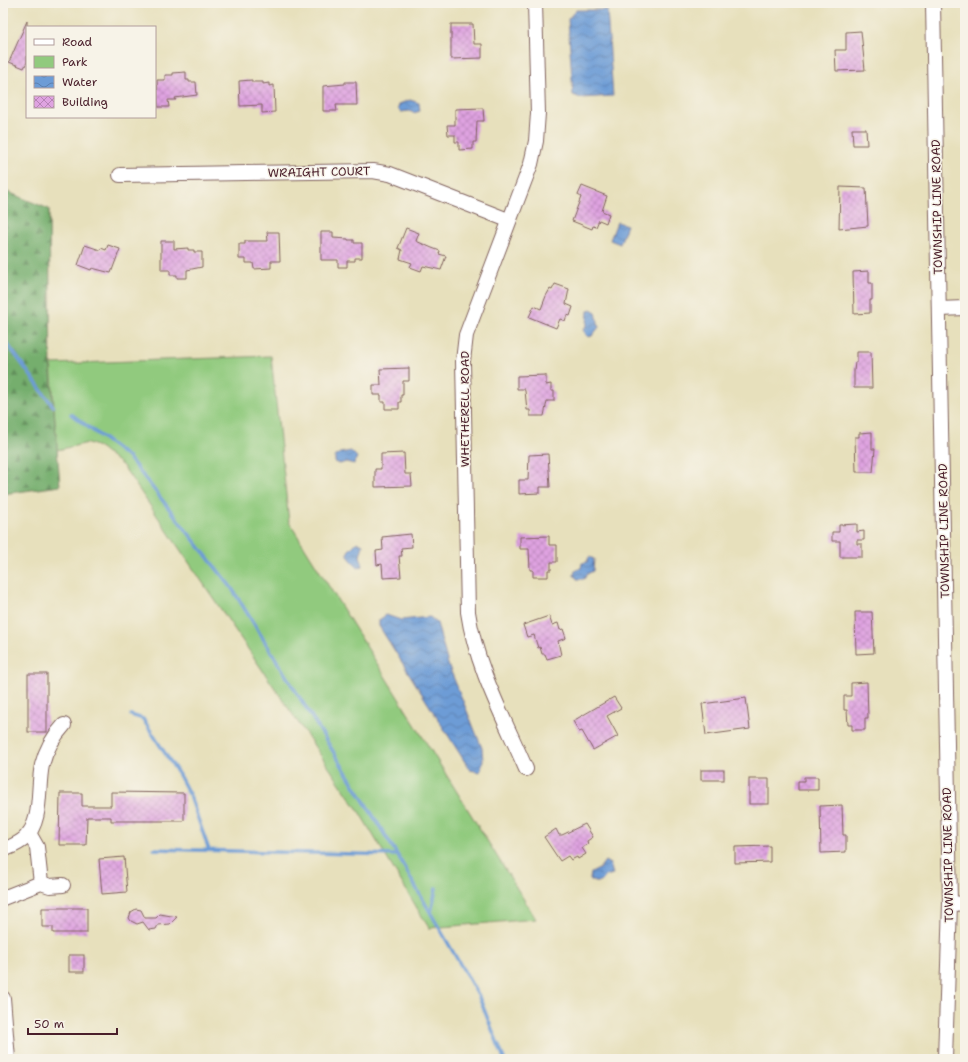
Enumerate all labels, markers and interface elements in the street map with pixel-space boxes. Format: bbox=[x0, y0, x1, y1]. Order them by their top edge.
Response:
legend bbox=[26, 26, 156, 118]
text: Road bbox=[62, 34, 93, 50]
text: Park bbox=[62, 54, 88, 70]
text: Water bbox=[62, 74, 98, 90]
text: Building bbox=[62, 94, 108, 110]
street label: TOWNSHIP LINE ROAD bbox=[928, 139, 946, 275]
street label: WRAIGHT COURT bbox=[268, 163, 371, 181]
street label: WHETHERELL ROAD bbox=[457, 351, 473, 467]
street label: TOWNSHIP LINE ROAD bbox=[935, 463, 953, 599]
street label: TOWNSHIP LINE ROAD bbox=[939, 787, 957, 923]
scale bar bbox=[28, 1010, 117, 1036]
text: 50 m bbox=[34, 1016, 64, 1032]

